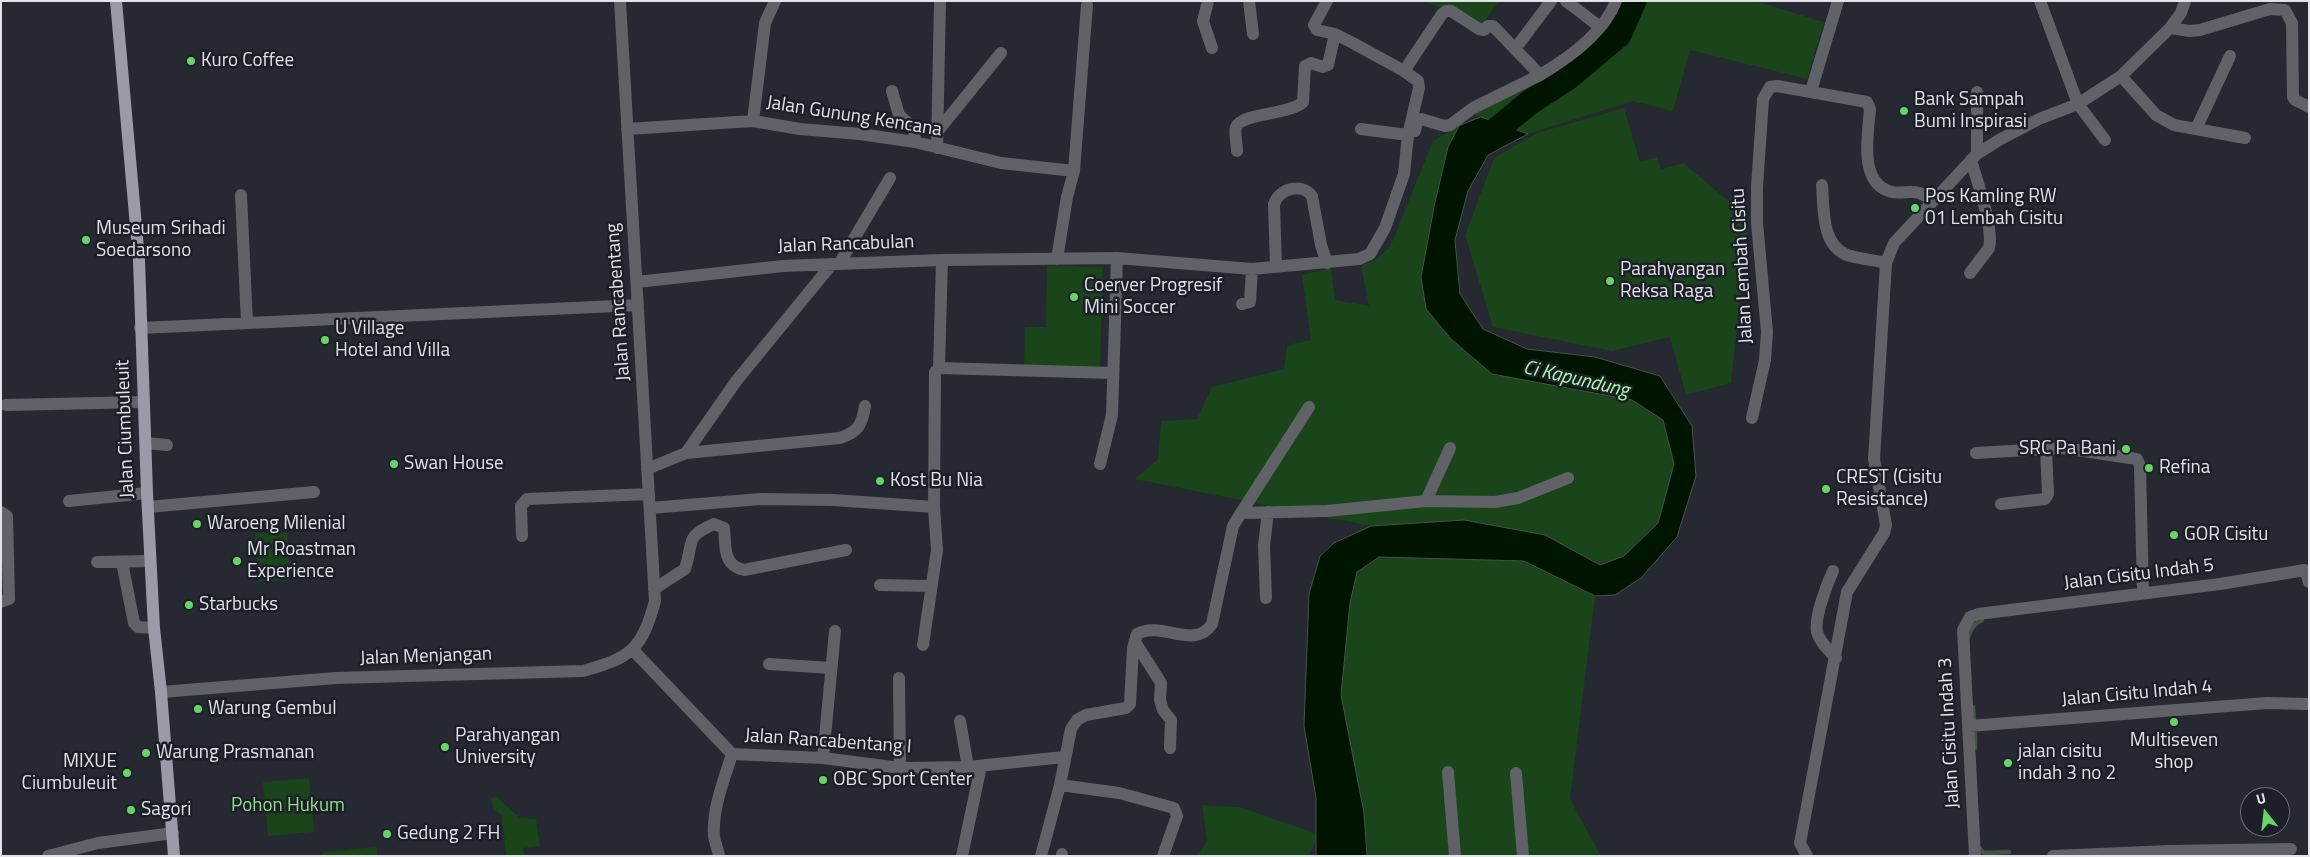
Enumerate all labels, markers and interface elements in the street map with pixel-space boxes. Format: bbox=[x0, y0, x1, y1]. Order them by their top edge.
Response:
place label: Kuro Coffee bbox=[201, 50, 294, 72]
marker: Kuro Coffee bbox=[185, 55, 197, 67]
place label: Bank Sampah Bumi Inspirasi bbox=[1914, 89, 2027, 133]
street label: Jalan Gunung Kencana bbox=[765, 92, 943, 142]
marker: Bank Sampah Bumi Inspirasi bbox=[1898, 105, 1910, 117]
place label: Pos Kamling RW 01 Lembah Cisitu bbox=[1925, 186, 2063, 230]
street label: Jalan Lembah Cisitu bbox=[1728, 188, 1758, 344]
marker: Pos Kamling RW 01 Lembah Cisitu bbox=[1909, 202, 1921, 214]
place label: Museum Srihadi Soedarsono bbox=[96, 218, 226, 262]
street label: Jalan Rancabentang bbox=[602, 222, 636, 382]
street label: Jalan Rancabulan bbox=[777, 231, 915, 259]
marker: Museum Srihadi Soedarsono bbox=[80, 234, 92, 246]
place label: Parahyangan Reksa Raga bbox=[1620, 259, 1725, 303]
place label: Coerver Progresif Mini Soccer bbox=[1084, 275, 1222, 319]
marker: Parahyangan Reksa Raga bbox=[1604, 275, 1616, 287]
marker: Coerver Progresif Mini Soccer bbox=[1068, 291, 1080, 303]
place label: U Village Hotel and Villa bbox=[335, 318, 450, 362]
marker: U Village Hotel and Villa bbox=[319, 334, 331, 346]
water label: Ci Kapundung bbox=[1521, 356, 1631, 404]
street label: Jalan Ciumbuleuit bbox=[112, 359, 140, 499]
place label: SRC Pa Bani bbox=[2019, 438, 2116, 460]
marker: SRC Pa Bani bbox=[2120, 443, 2132, 455]
place label: Swan House bbox=[404, 453, 504, 475]
place label: Refina bbox=[2159, 457, 2210, 479]
marker: Swan House bbox=[388, 458, 400, 470]
marker: Refina bbox=[2143, 462, 2155, 474]
place label: CREST (Cisitu Resistance) bbox=[1836, 467, 1942, 511]
place label: Kost Bu Nia bbox=[890, 470, 983, 492]
marker: Kost Bu Nia bbox=[874, 475, 886, 487]
marker: CREST (Cisitu Resistance) bbox=[1820, 483, 1832, 495]
place label: Waroeng Milenial bbox=[207, 513, 346, 535]
marker: Waroeng Milenial bbox=[191, 518, 203, 530]
place label: GOR Cisitu bbox=[2184, 524, 2268, 546]
marker: GOR Cisitu bbox=[2168, 529, 2180, 541]
place label: Mr Roastman Experience bbox=[247, 539, 356, 583]
street label: Jalan Cisitu Indah 5 bbox=[2063, 554, 2215, 596]
marker: Mr Roastman Experience bbox=[231, 555, 243, 567]
place label: Starbucks bbox=[199, 594, 278, 616]
marker: Starbucks bbox=[183, 599, 195, 611]
street label: Jalan Menjangan bbox=[359, 643, 493, 671]
street label: Jalan Cisitu Indah 3 bbox=[1935, 657, 1965, 809]
street label: Jalan Cisitu Indah 4 bbox=[2061, 676, 2213, 712]
place label: Warung Gembul bbox=[208, 698, 337, 720]
marker: Warung Gembul bbox=[192, 703, 204, 715]
marker: Multiseven shop bbox=[2168, 716, 2180, 728]
place label: Parahyangan University bbox=[455, 725, 560, 769]
street label: Jalan Rancabentang I bbox=[744, 725, 912, 759]
place label: Multiseven shop bbox=[2130, 730, 2218, 774]
marker: Parahyangan University bbox=[439, 741, 451, 753]
place label: jalan cisitu indah 3 no 2 bbox=[2018, 741, 2116, 785]
place label: Warung Prasmanan bbox=[156, 742, 314, 764]
marker: Warung Prasmanan bbox=[140, 747, 152, 759]
place label: MIXUE Ciumbuleuit bbox=[22, 751, 117, 795]
marker: jalan cisitu indah 3 no 2 bbox=[2002, 757, 2014, 769]
marker: MIXUE Ciumbuleuit bbox=[121, 767, 133, 779]
place label: OBC Sport Center bbox=[833, 769, 972, 791]
marker: OBC Sport Center bbox=[817, 774, 829, 786]
north arrow bbox=[2240, 787, 2290, 837]
text: U bbox=[2254, 787, 2268, 809]
park label: Pohon Hukum bbox=[231, 795, 345, 817]
place label: Sagori bbox=[141, 799, 191, 821]
marker: Sagori bbox=[125, 804, 137, 816]
place label: Gedung 2 FH bbox=[397, 823, 500, 845]
marker: Gedung 2 FH bbox=[381, 828, 393, 840]

